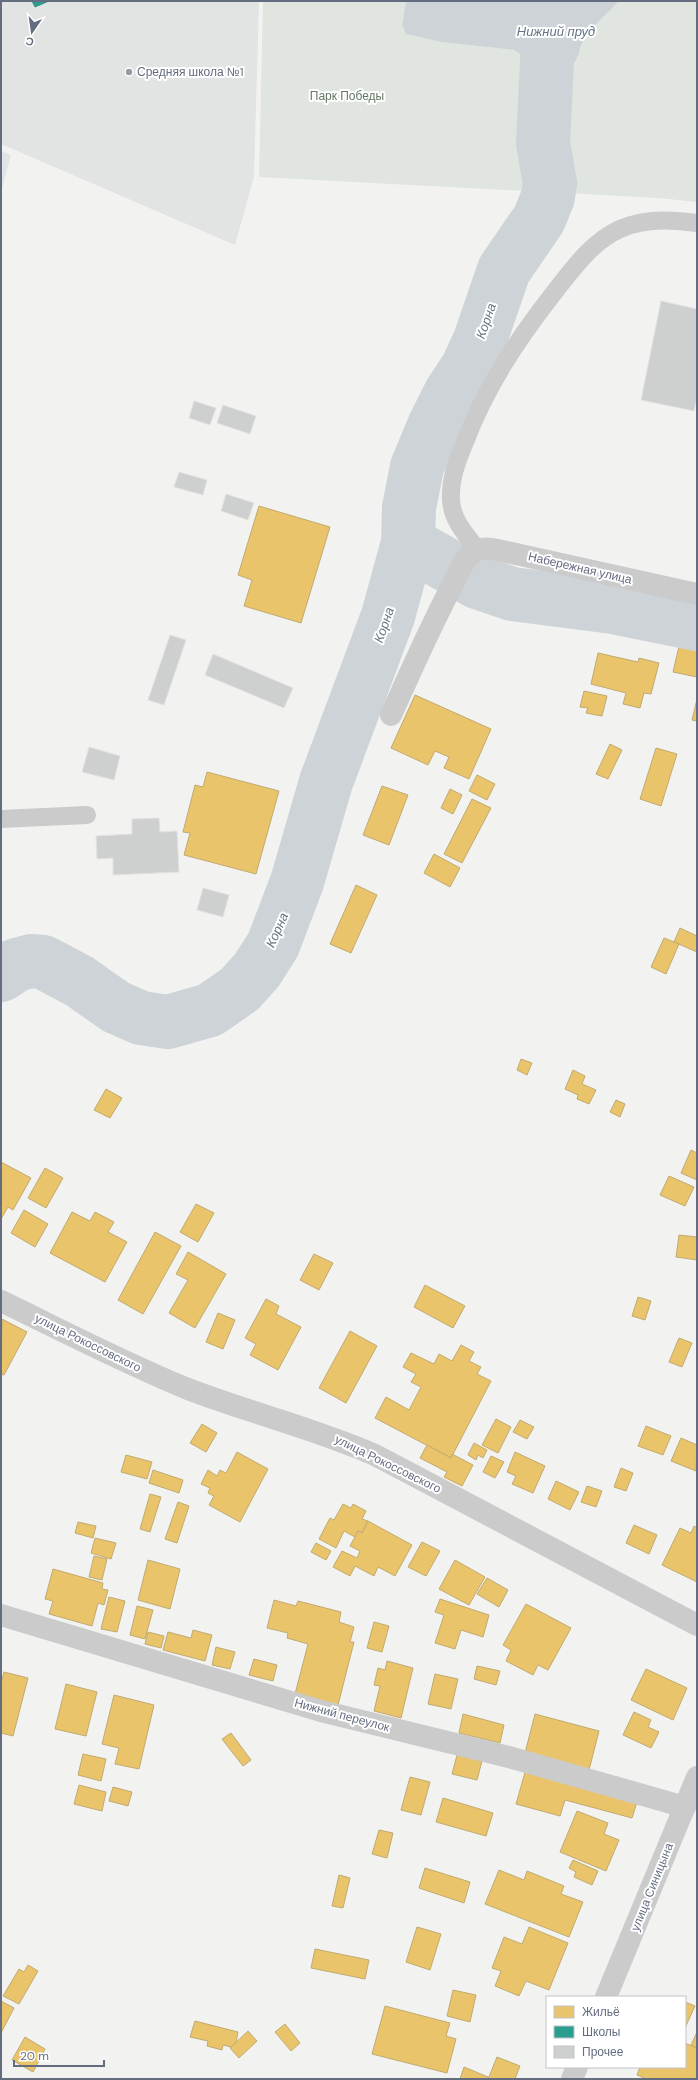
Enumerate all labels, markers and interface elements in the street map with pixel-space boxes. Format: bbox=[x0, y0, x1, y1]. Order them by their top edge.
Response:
north arrow bbox=[12, 12, 52, 52]
water label: Нижний пруд bbox=[517, 23, 595, 40]
text: С bbox=[24, 34, 35, 49]
place label: Средняя школа №1 bbox=[137, 64, 243, 80]
marker: Средняя школа №1 bbox=[124, 67, 134, 77]
park label: Парк Победы bbox=[310, 88, 384, 104]
water label: Корна bbox=[472, 301, 500, 341]
street label: Набережная улица bbox=[527, 548, 634, 588]
water label: Корна bbox=[370, 605, 398, 645]
water label: Корна bbox=[262, 910, 292, 950]
street label: улица Рокоссовского bbox=[32, 1310, 144, 1376]
street label: улица Рокоссовского bbox=[332, 1431, 444, 1497]
street label: Нижний переулок bbox=[293, 1695, 392, 1736]
street label: улица Синицына bbox=[627, 1840, 677, 1933]
legend bbox=[546, 1996, 686, 2068]
text: Жильё bbox=[582, 2004, 620, 2020]
text: Школы bbox=[582, 2024, 620, 2040]
scale bar bbox=[14, 2042, 104, 2068]
text: Прочее bbox=[582, 2044, 624, 2060]
text: 20 m bbox=[20, 2048, 49, 2064]

